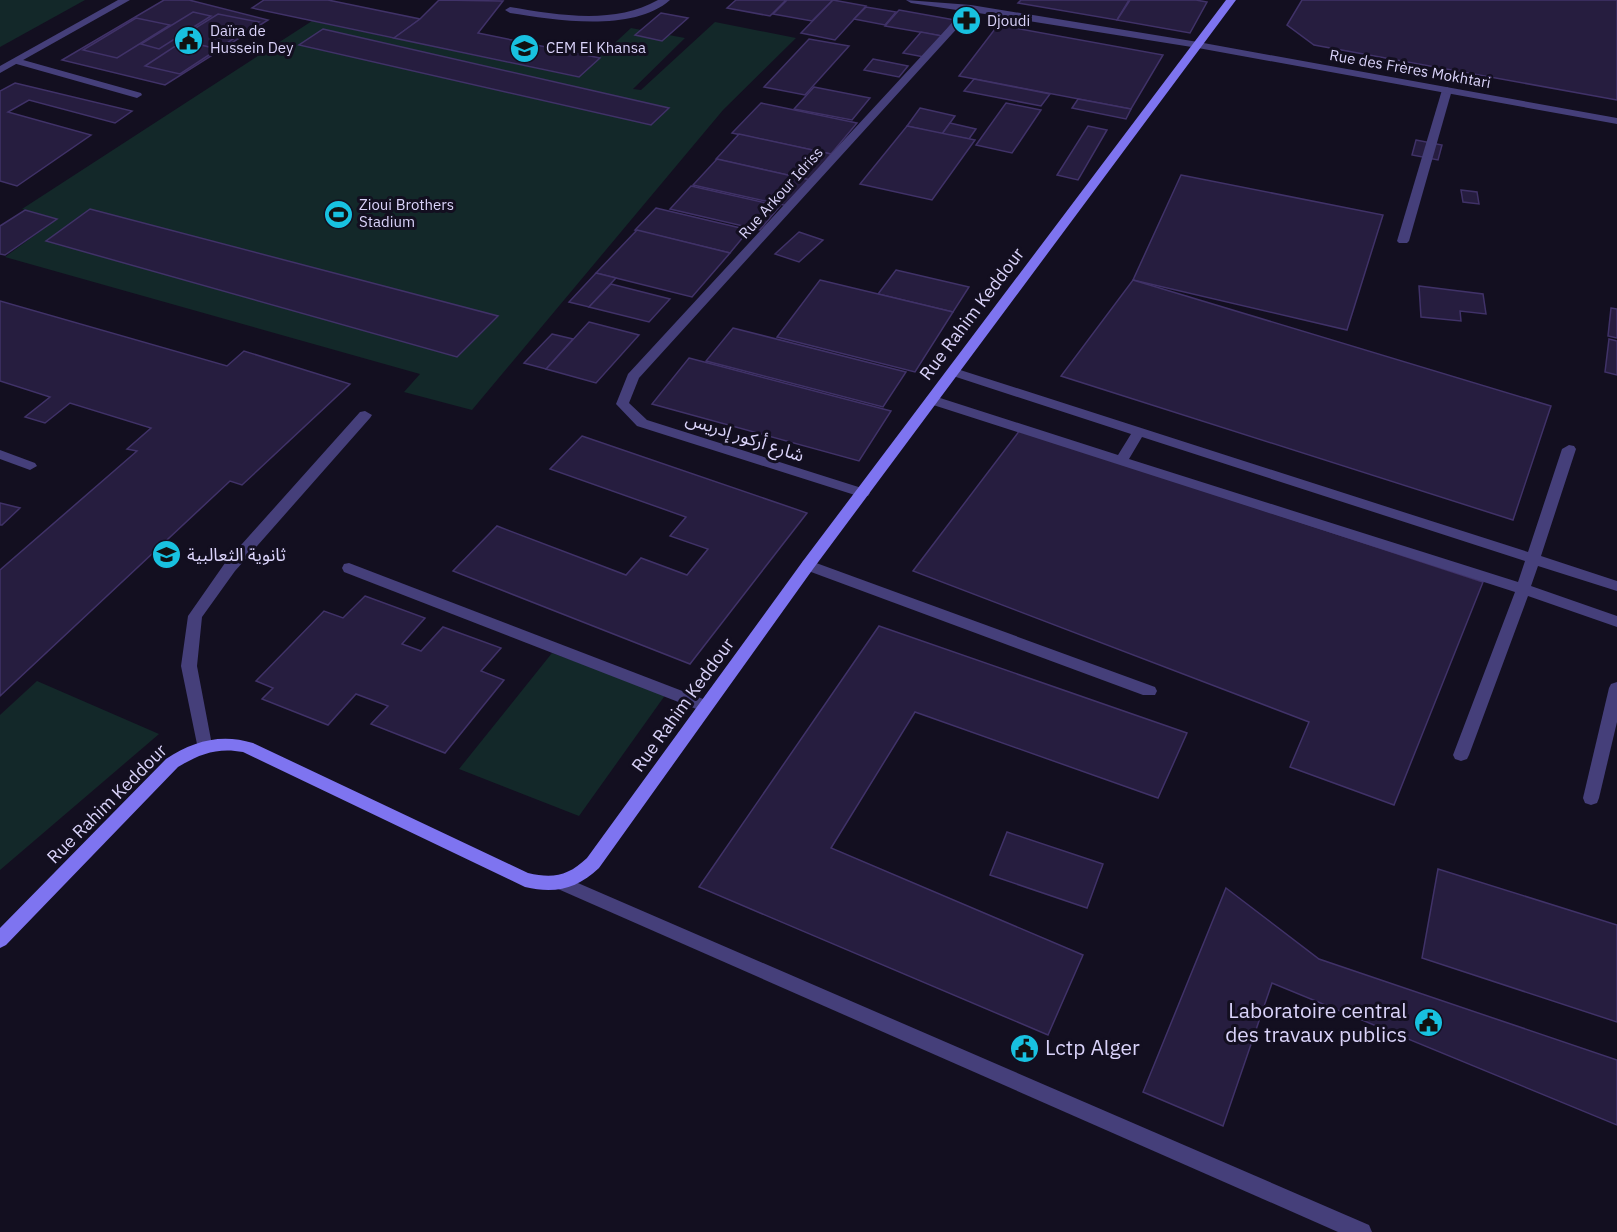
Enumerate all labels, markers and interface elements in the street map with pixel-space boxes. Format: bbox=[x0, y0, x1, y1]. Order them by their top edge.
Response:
pharmacy icon: Djoudi bbox=[950, 5, 982, 37]
place label: Djoudi bbox=[987, 11, 1030, 30]
place label: Daïra de Hussein Dey bbox=[210, 21, 294, 57]
public building icon: Daïra de Hussein Dey bbox=[173, 24, 205, 56]
school or university icon: CEM El Khansa bbox=[509, 32, 541, 64]
place label: CEM El Khansa bbox=[546, 38, 646, 57]
street label: Rue des Frères Mokhtari bbox=[1328, 45, 1492, 92]
street label: Rue Arkour Idriss bbox=[734, 143, 827, 243]
place label: Zioui Brothers Stadium bbox=[359, 195, 454, 231]
sports icon: Zioui Brothers Stadium bbox=[322, 198, 354, 230]
street label: Rue Rahim Keddour bbox=[914, 243, 1029, 385]
street label: شارع أركور إدريس bbox=[682, 407, 807, 469]
school or university icon: ثانوية الثعالبية bbox=[150, 539, 182, 571]
place label: ثانوية الثعالبية bbox=[187, 543, 286, 566]
street label: Rue Rahim Keddour bbox=[626, 633, 739, 776]
street label: Rue Rahim Keddour bbox=[42, 739, 172, 868]
place label: Laboratoire central des travaux publics bbox=[1225, 996, 1407, 1048]
public building icon: Laboratoire central des travaux publics bbox=[1412, 1007, 1444, 1039]
public building icon: Lctp Alger bbox=[1008, 1032, 1040, 1064]
place label: Lctp Alger bbox=[1045, 1033, 1140, 1061]

